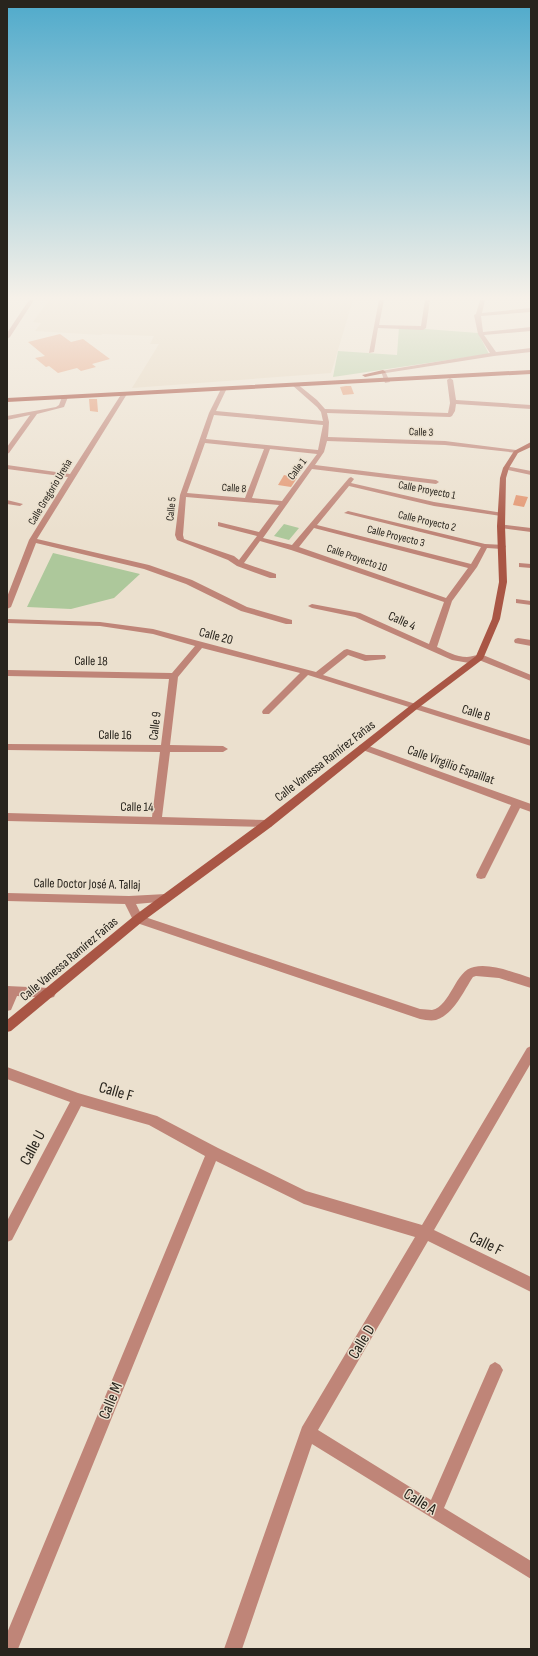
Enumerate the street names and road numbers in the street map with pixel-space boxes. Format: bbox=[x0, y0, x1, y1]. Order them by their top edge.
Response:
street label: Calle 3 bbox=[409, 425, 434, 439]
street label: Calle 1 bbox=[285, 456, 309, 482]
street label: Calle Gregorio Ureña bbox=[25, 457, 75, 527]
street label: Calle Proyecto 1 bbox=[397, 478, 457, 502]
street label: Calle 8 bbox=[221, 481, 247, 495]
street label: Calle 5 bbox=[163, 496, 179, 522]
street label: Calle Proyecto 2 bbox=[397, 508, 458, 534]
street label: Calle Proyecto 3 bbox=[366, 523, 426, 550]
street label: Calle Proyecto 10 bbox=[325, 542, 389, 574]
street label: Calle 4 bbox=[386, 608, 419, 634]
street label: Calle 20 bbox=[197, 624, 235, 648]
street label: Calle 18 bbox=[74, 653, 108, 669]
street label: Calle B bbox=[460, 701, 492, 725]
street label: Calle 9 bbox=[145, 710, 165, 741]
street label: Calle Vanessa Ramírez Fañas bbox=[272, 717, 379, 805]
street label: Calle 16 bbox=[98, 727, 132, 743]
street label: Calle Virgilio Espaillat bbox=[405, 742, 497, 788]
street label: Calle 14 bbox=[120, 799, 154, 815]
street label: Calle Doctor José A. Tallaj bbox=[33, 875, 141, 893]
street label: Calle Vanessa Ramírez Fañas bbox=[17, 913, 121, 1005]
street label: Calle F bbox=[97, 1078, 135, 1106]
street label: Calle U bbox=[16, 1127, 50, 1169]
street label: Calle F bbox=[466, 1228, 506, 1260]
street label: Calle D bbox=[344, 1321, 380, 1363]
street label: Calle M bbox=[95, 1380, 127, 1422]
street label: Calle A bbox=[400, 1485, 440, 1520]

